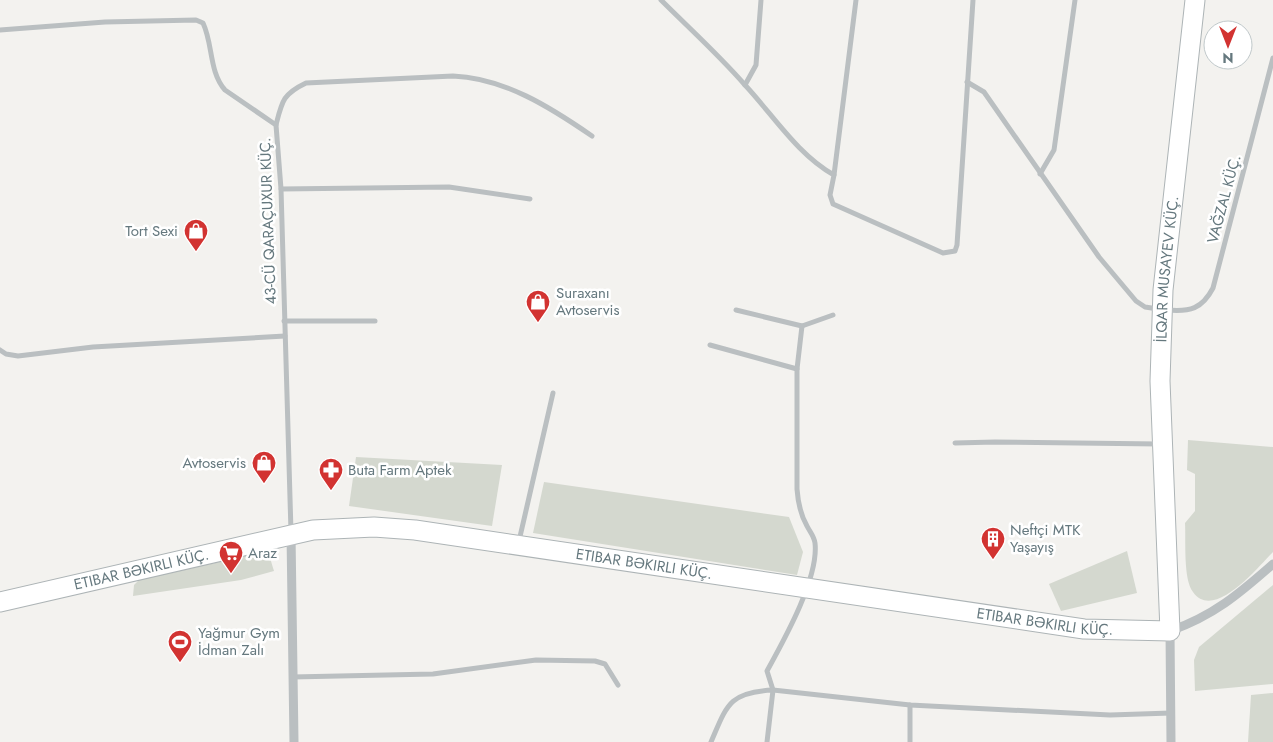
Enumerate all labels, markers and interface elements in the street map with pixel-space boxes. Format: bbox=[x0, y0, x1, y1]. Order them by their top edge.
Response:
north arrow bbox=[1203, 20, 1253, 70]
text: N bbox=[1222, 48, 1234, 68]
street label: 43-CÜ QARAÇUXUR KÜÇ. bbox=[254, 137, 282, 305]
street label: VAĞZAL KÜÇ. bbox=[1202, 152, 1246, 246]
street label: İLQAR MUSAYEV KÜÇ. bbox=[1150, 195, 1184, 343]
shop icon: Tort Sexi bbox=[183, 218, 209, 252]
place label: Tort Sexi bbox=[125, 220, 178, 242]
place label: Suraxanı Avtoservis bbox=[556, 282, 619, 321]
shop icon: Suraxanı Avtoservis bbox=[525, 289, 551, 323]
shop icon: Avtoservis bbox=[251, 450, 277, 484]
place label: Avtoservis bbox=[183, 452, 246, 474]
pharmacy icon: Buta Farm Aptek bbox=[318, 457, 344, 491]
place label: Buta Farm Aptek bbox=[348, 459, 452, 481]
place label: Neftçi MTK Yaşayış bbox=[1010, 519, 1081, 558]
building icon: Neftçi MTK Yaşayış bbox=[980, 526, 1006, 560]
supermarket icon: Araz bbox=[218, 540, 244, 574]
place label: Araz bbox=[248, 542, 277, 564]
street label: ETIBAR BƏKIRLI KÜÇ. bbox=[72, 543, 211, 596]
street label: ETIBAR BƏKIRLI KÜÇ. bbox=[574, 543, 714, 585]
street label: ETIBAR BƏKIRLI KÜÇ. bbox=[975, 602, 1114, 641]
place label: Yağmur Gym İdman Zalı bbox=[198, 622, 280, 661]
sports icon: Yağmur Gym İdman Zalı bbox=[167, 629, 193, 663]

